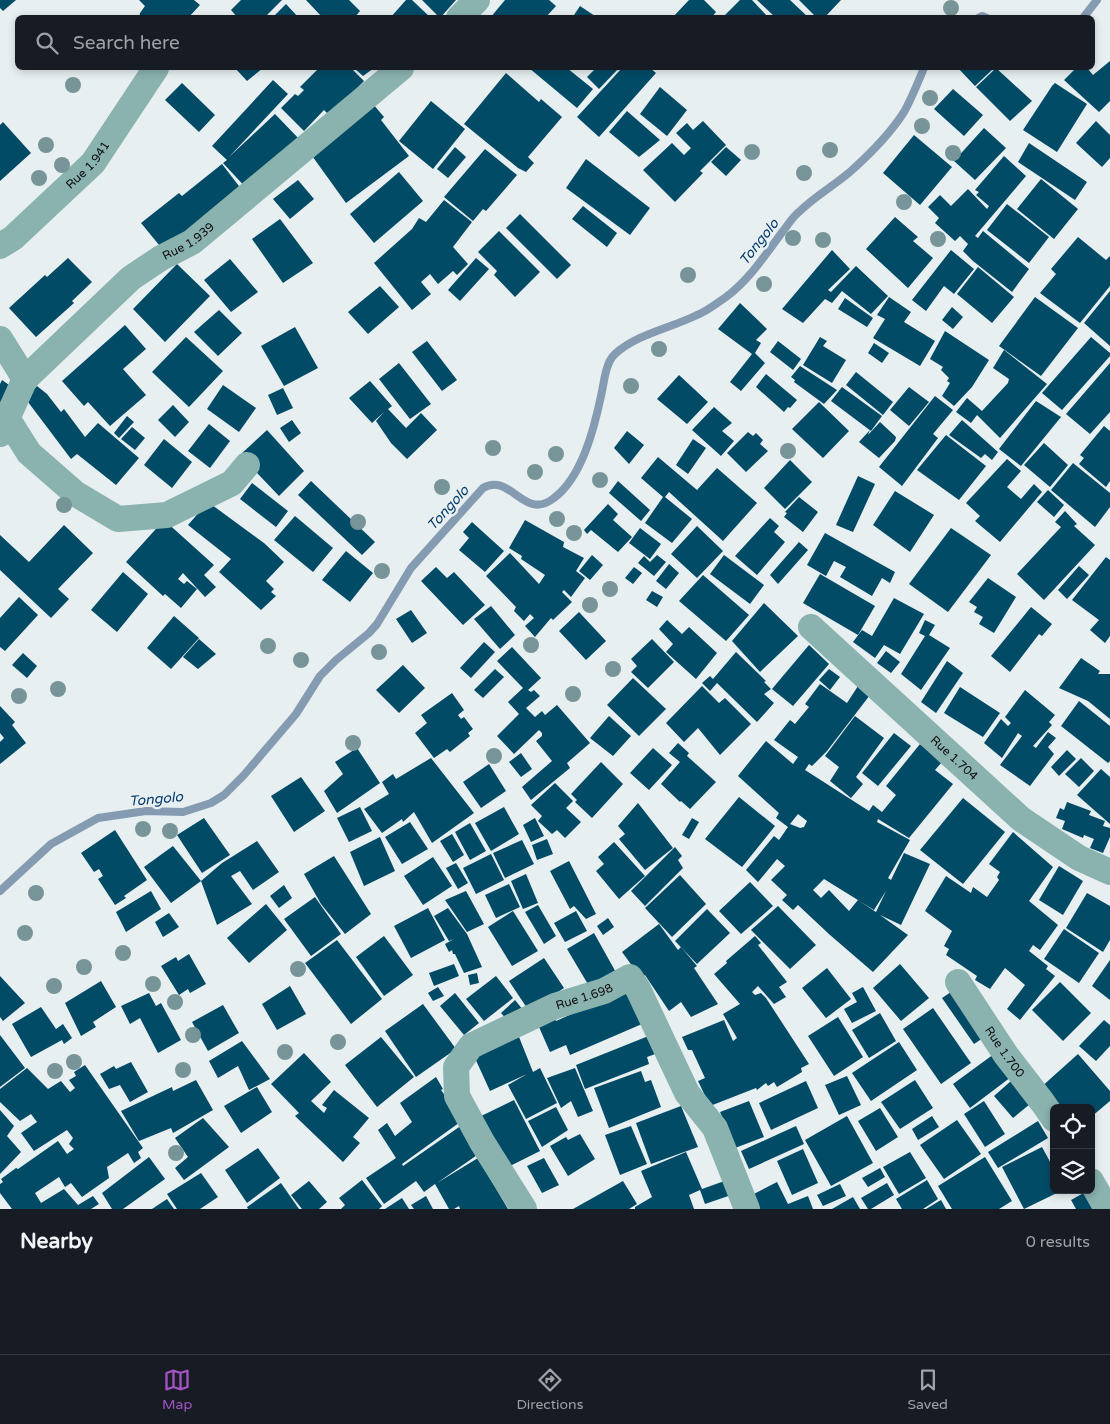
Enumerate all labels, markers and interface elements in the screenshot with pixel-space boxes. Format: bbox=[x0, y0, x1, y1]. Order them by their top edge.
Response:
search box bbox=[15, 15, 1095, 70]
icon: search bbox=[33, 29, 61, 57]
text: Search here bbox=[73, 32, 180, 54]
street label: Rue 1.941 bbox=[63, 139, 112, 192]
water label: Tongolo bbox=[736, 214, 783, 269]
street label: Rue 1.939 bbox=[160, 219, 217, 263]
water label: Tongolo bbox=[424, 481, 473, 534]
street label: Rue 1.704 bbox=[928, 733, 981, 783]
water label: Tongolo bbox=[128, 788, 185, 810]
street label: Rue 1.698 bbox=[554, 981, 615, 1012]
street label: Rue 1.700 bbox=[982, 1024, 1028, 1080]
map controls bbox=[1050, 1104, 1095, 1194]
button: locate bbox=[1050, 1104, 1095, 1149]
button: layers bbox=[1050, 1149, 1095, 1194]
text: Nearby bbox=[20, 1229, 93, 1254]
text: 0 results bbox=[1026, 1232, 1090, 1252]
tab: Map bbox=[162, 1366, 192, 1413]
tab: Directions bbox=[516, 1366, 583, 1413]
tab: Saved bbox=[907, 1366, 948, 1413]

